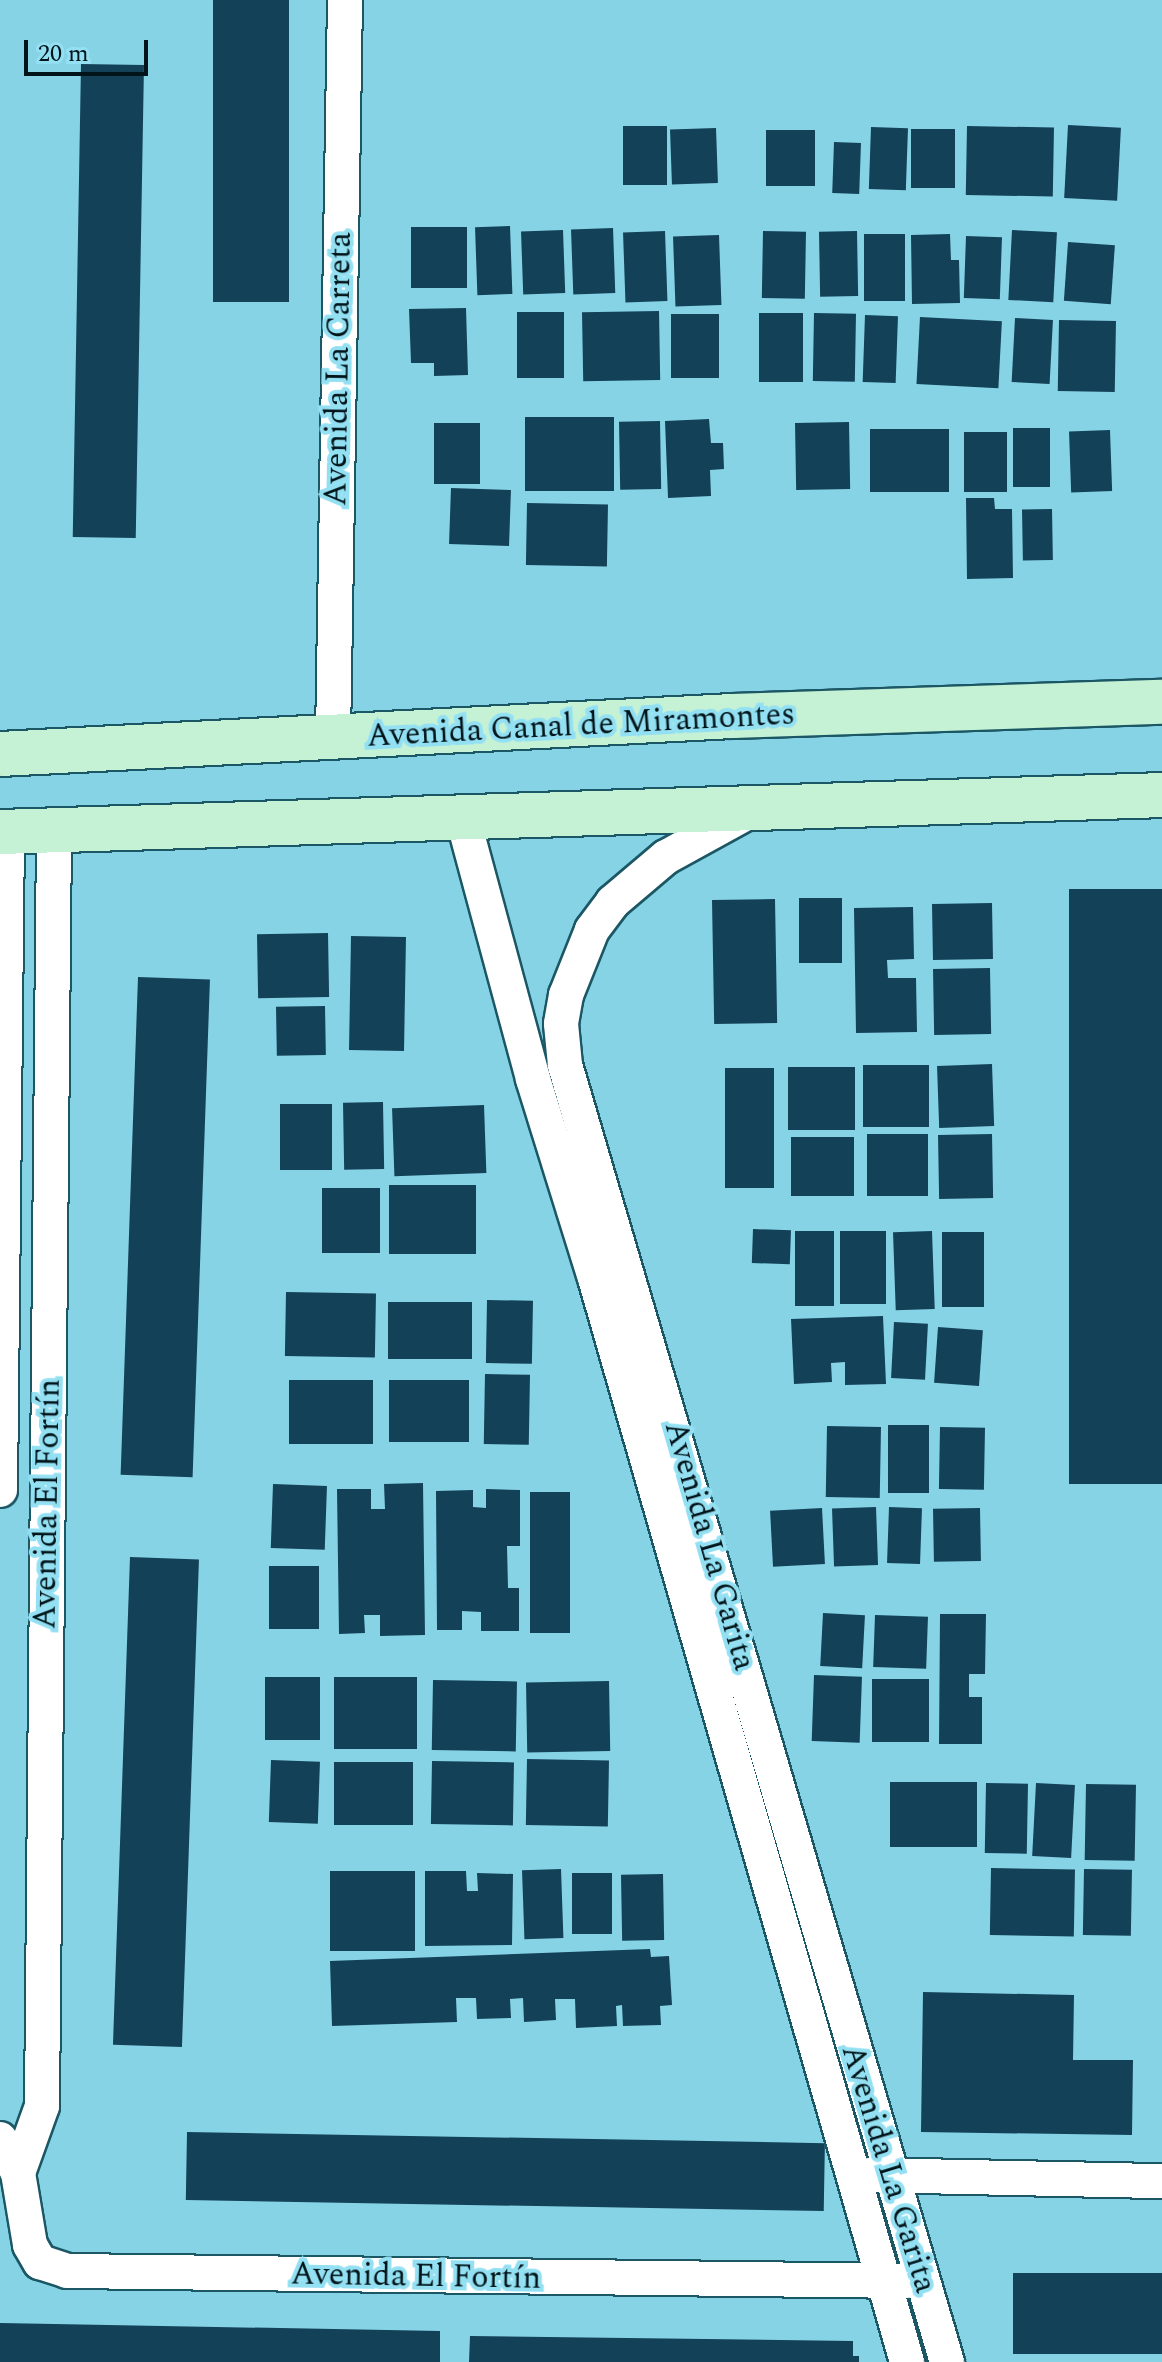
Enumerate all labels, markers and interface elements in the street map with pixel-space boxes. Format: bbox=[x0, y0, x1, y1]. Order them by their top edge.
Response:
scale bar bbox=[28, 24, 152, 74]
text: 20 m bbox=[38, 36, 89, 72]
street label: Avenida La Carreta bbox=[317, 232, 361, 506]
street label: Avenida Canal de Miramontes bbox=[366, 696, 796, 756]
street label: Avenida El Fortín bbox=[27, 1378, 69, 1630]
street label: Avenida La Garita bbox=[655, 1417, 763, 1675]
street label: Avenida La Garita bbox=[832, 2040, 944, 2298]
street label: Avenida El Fortín bbox=[290, 2256, 542, 2298]

